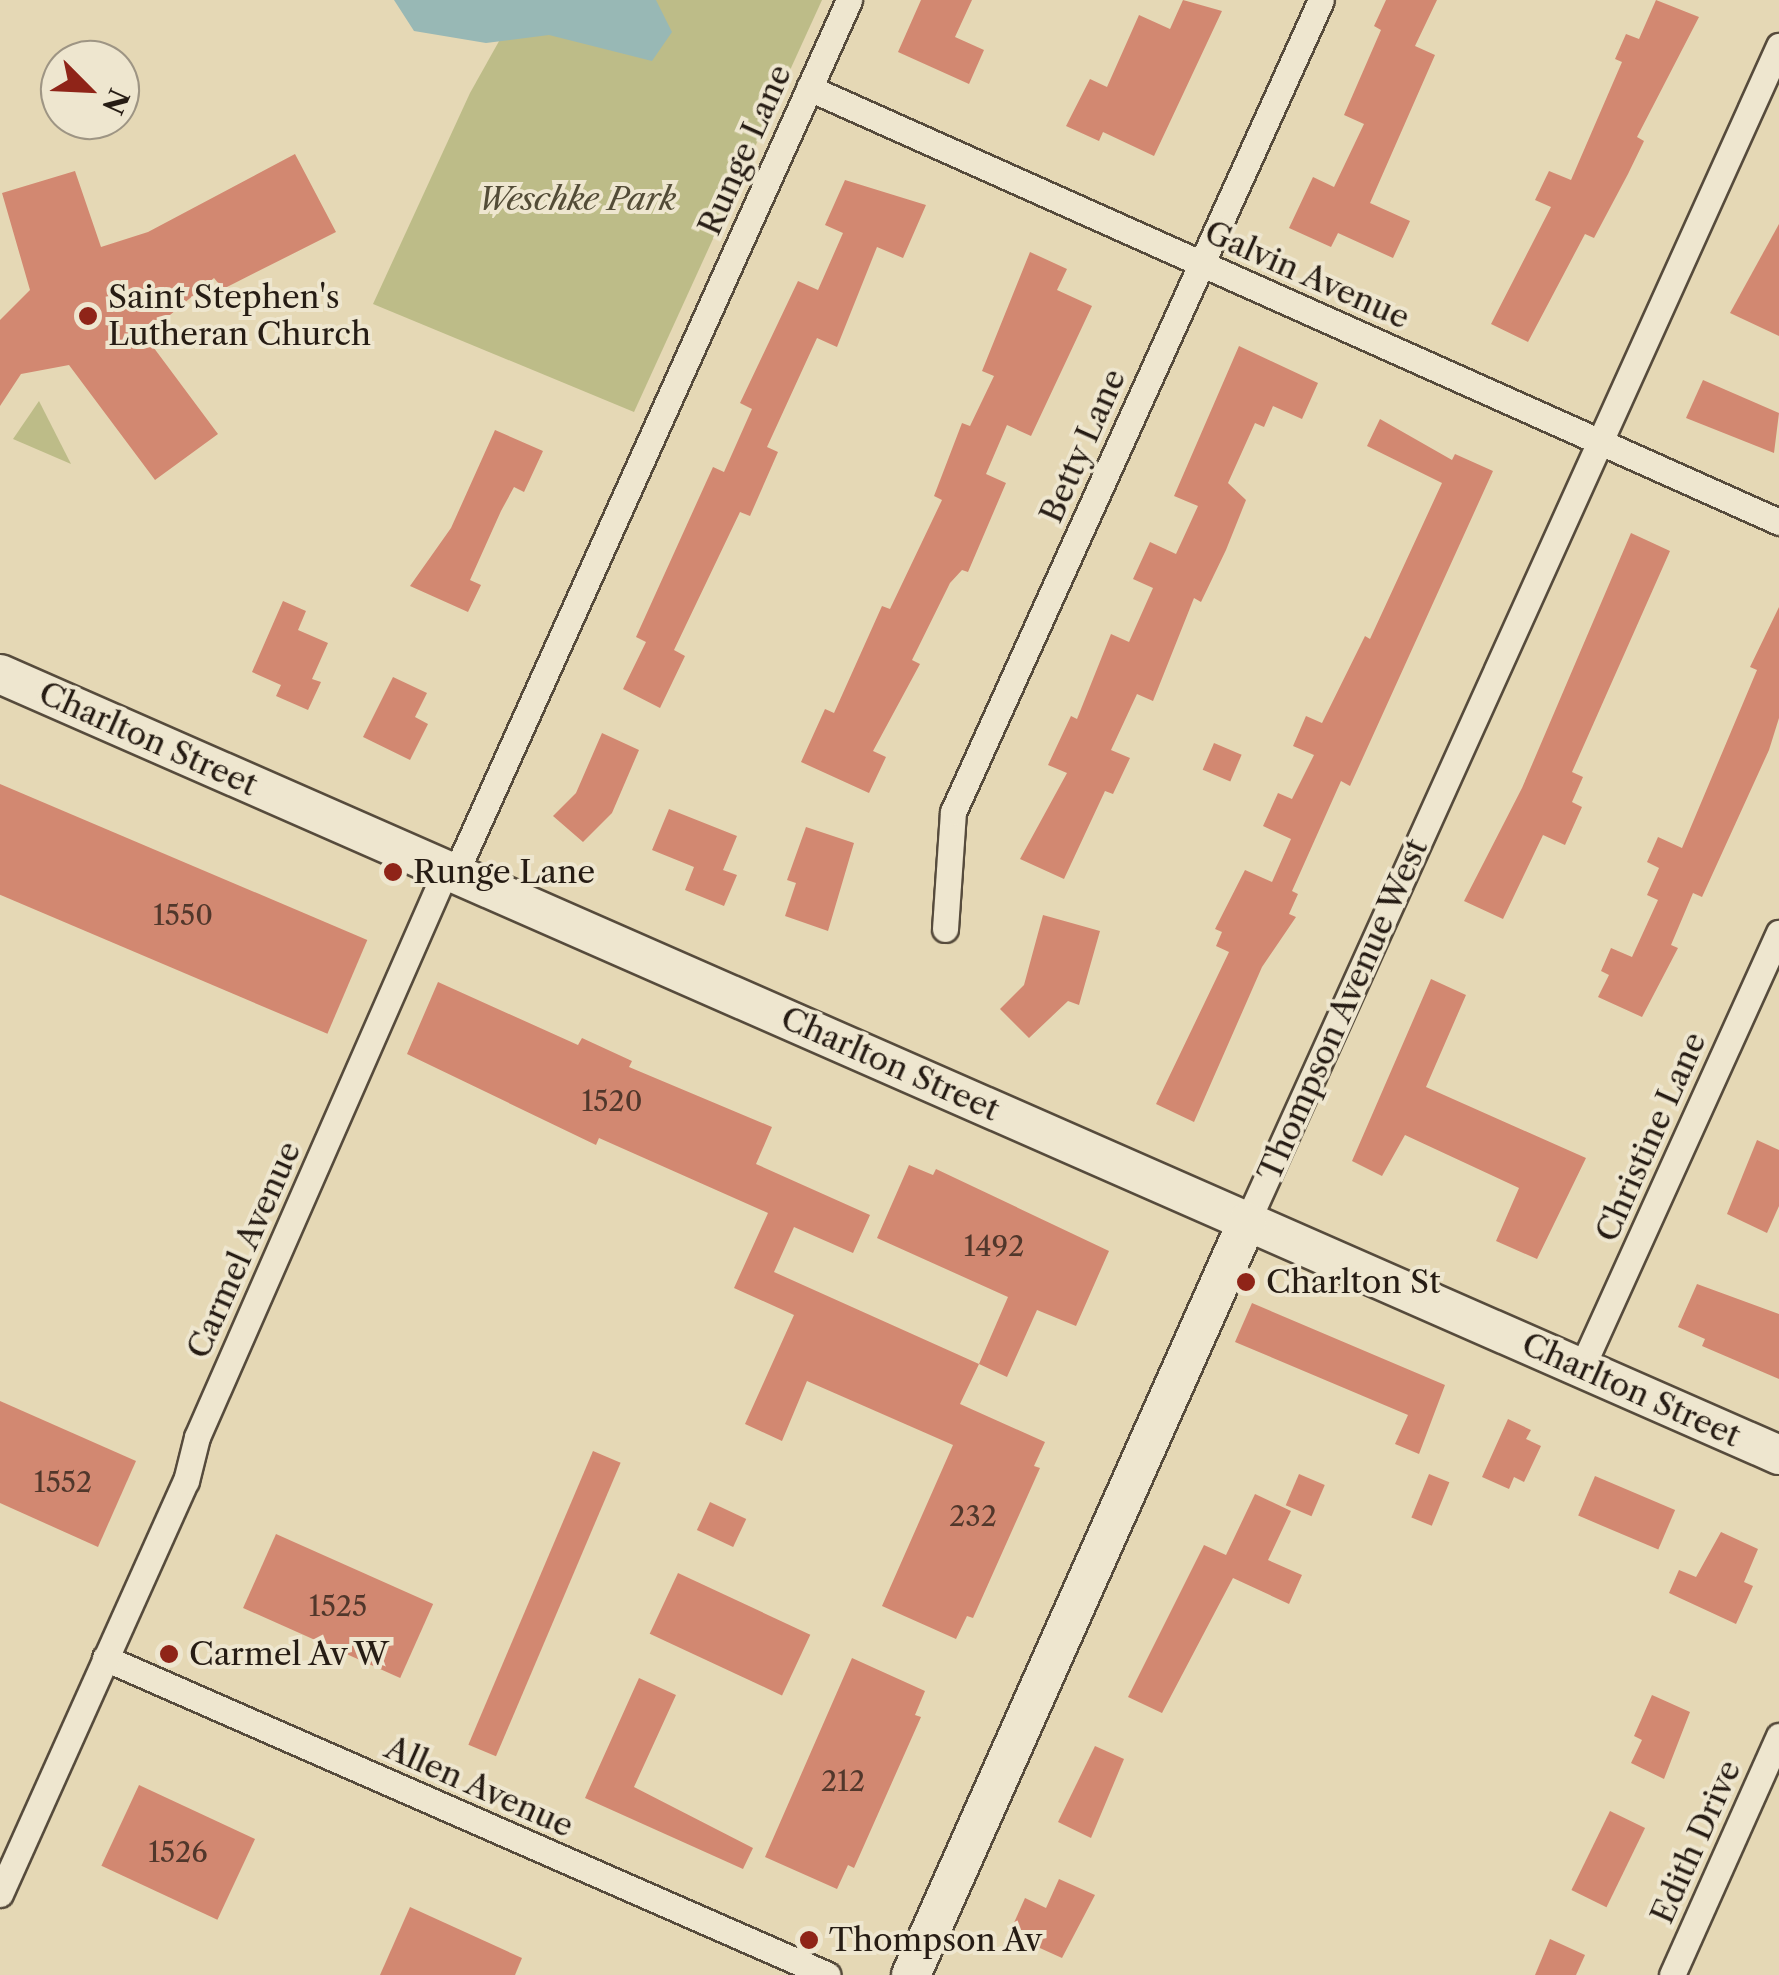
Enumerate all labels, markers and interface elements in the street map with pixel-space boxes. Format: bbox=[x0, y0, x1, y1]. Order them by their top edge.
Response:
north arrow bbox=[40, 40, 140, 140]
street label: Runge Lane bbox=[690, 59, 800, 241]
text: N bbox=[95, 83, 136, 119]
park label: Weschke Park bbox=[478, 180, 676, 218]
street label: Galvin Avenue bbox=[1198, 212, 1416, 338]
place label: Saint Stephen's Lutheran Church bbox=[108, 279, 371, 354]
marker: Saint Stephen's Lutheran Church bbox=[77, 305, 99, 327]
street label: Betty Lane bbox=[1032, 363, 1134, 529]
street label: Charlton Street bbox=[33, 674, 263, 804]
street label: Thompson Avenue West bbox=[1250, 832, 1436, 1188]
place label: Runge Lane bbox=[413, 853, 595, 891]
marker: Runge Lane bbox=[382, 861, 404, 883]
house number: 1550 bbox=[153, 898, 213, 932]
street label: Charlton Street bbox=[775, 999, 1005, 1129]
street label: Christine Lane bbox=[1588, 1026, 1714, 1248]
house number: 1520 bbox=[582, 1084, 642, 1118]
street label: Carmel Avenue bbox=[179, 1135, 309, 1365]
house number: 1492 bbox=[964, 1229, 1024, 1263]
place label: Charlton St bbox=[1266, 1263, 1441, 1301]
marker: Charlton St bbox=[1235, 1271, 1257, 1293]
street label: Charlton Street bbox=[1516, 1325, 1746, 1455]
house number: 1552 bbox=[34, 1465, 92, 1499]
house number: 232 bbox=[949, 1499, 997, 1533]
house number: 1525 bbox=[309, 1589, 367, 1623]
place label: Carmel Av W bbox=[189, 1635, 392, 1673]
marker: Carmel Av W bbox=[158, 1643, 180, 1665]
street label: Allen Avenue bbox=[378, 1728, 580, 1846]
street label: Edith Drive bbox=[1643, 1755, 1749, 1929]
house number: 212 bbox=[821, 1764, 865, 1798]
house number: 1526 bbox=[148, 1835, 208, 1869]
place label: Thompson Av bbox=[829, 1921, 1043, 1959]
marker: Thompson Av bbox=[798, 1929, 820, 1951]

